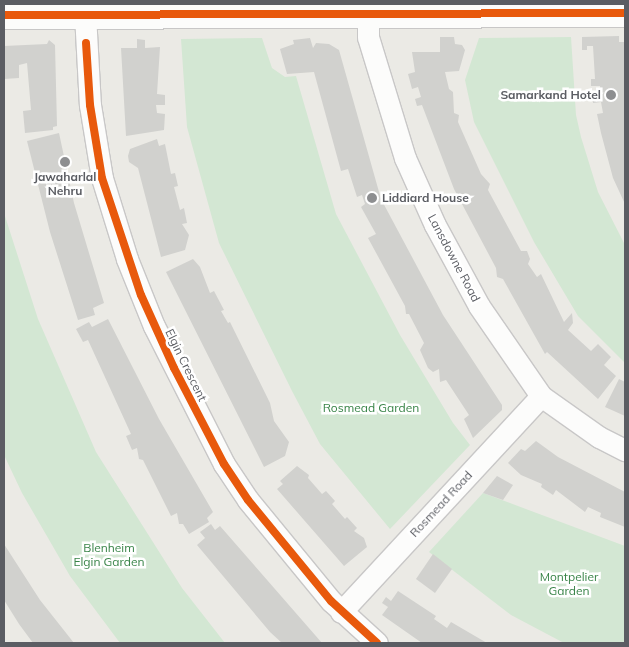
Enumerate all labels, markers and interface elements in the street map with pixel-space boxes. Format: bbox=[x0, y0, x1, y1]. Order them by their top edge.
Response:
place label: Samarkand Hotel bbox=[500, 88, 601, 102]
marker: Samarkand Hotel bbox=[605, 89, 617, 101]
marker: Jawaharlal Nehru bbox=[59, 156, 71, 168]
place label: Jawaharlal Nehru bbox=[34, 170, 96, 198]
place label: Liddiard House bbox=[382, 191, 469, 205]
marker: Liddiard House bbox=[366, 192, 378, 204]
street label: Lansdowne Road bbox=[425, 212, 483, 304]
street label: Elgin Crescent bbox=[162, 326, 210, 404]
park label: Rosmead Garden bbox=[323, 401, 419, 415]
street label: Rosmead Road bbox=[407, 468, 475, 540]
park label: Blenheim Elgin Garden bbox=[73, 541, 145, 569]
park label: Montpelier Garden bbox=[540, 570, 598, 598]

